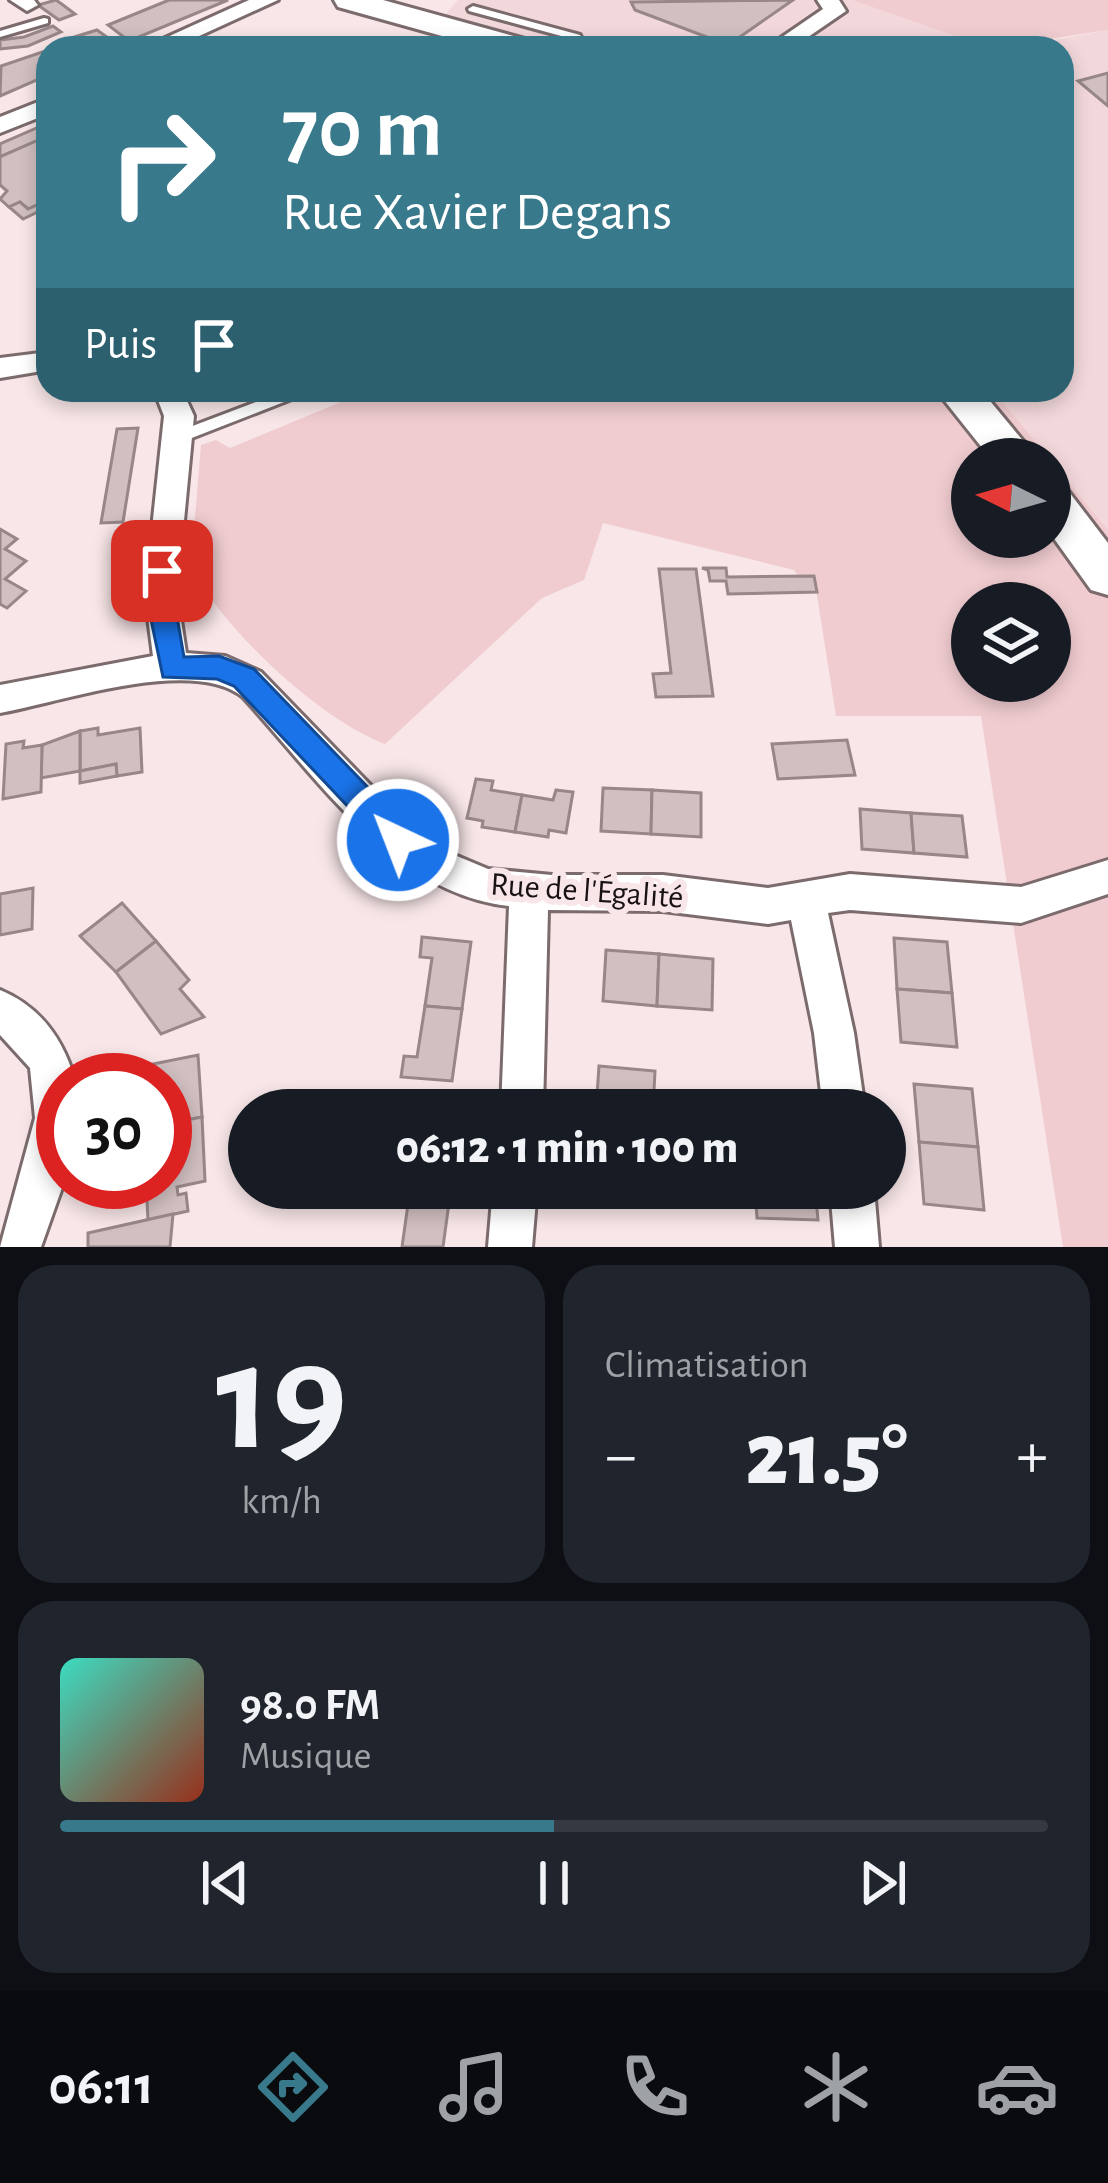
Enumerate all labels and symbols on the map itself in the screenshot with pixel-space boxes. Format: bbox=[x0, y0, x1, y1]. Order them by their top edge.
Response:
north arrow bbox=[951, 438, 1071, 558]
pin bbox=[111, 520, 213, 622]
position arrow bbox=[335, 777, 461, 903]
street label: Rue de l'Égalité bbox=[489, 864, 685, 915]
speed limit sign: 30 bbox=[36, 1053, 192, 1209]

